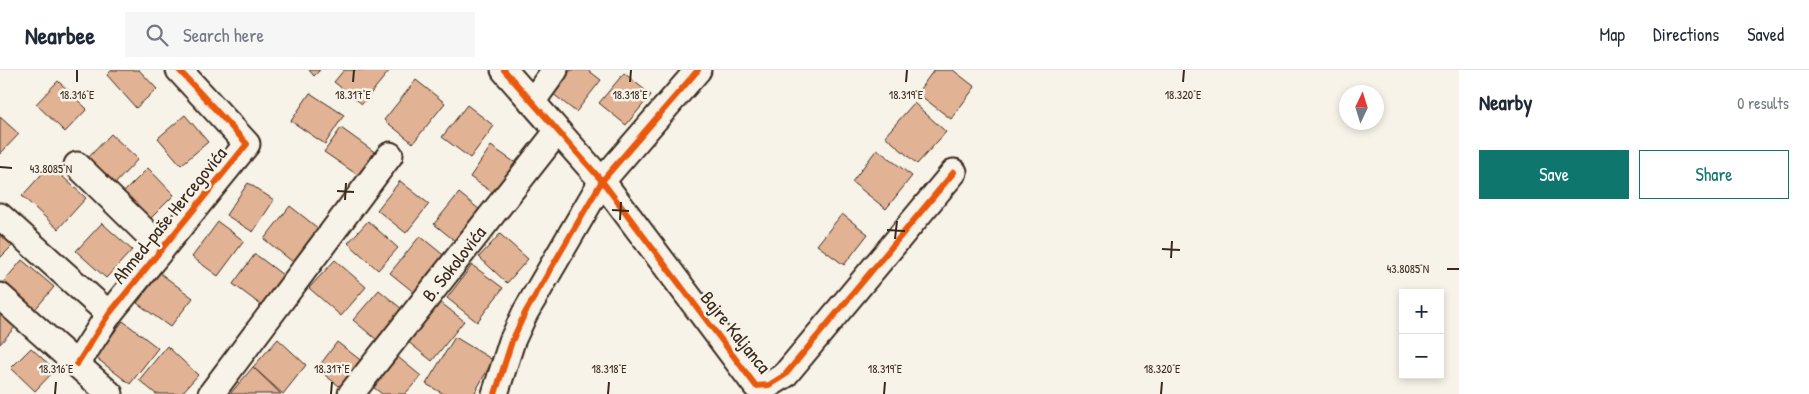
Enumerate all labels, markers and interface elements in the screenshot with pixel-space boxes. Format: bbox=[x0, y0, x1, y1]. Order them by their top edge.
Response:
search box bbox=[125, 12, 475, 57]
text: Nearbee bbox=[25, 19, 95, 51]
icon: search bbox=[143, 21, 171, 49]
text: Search here bbox=[183, 22, 264, 48]
text: Map bbox=[1600, 22, 1625, 47]
text: Directions bbox=[1653, 22, 1719, 47]
text: Saved bbox=[1747, 22, 1784, 47]
north arrow bbox=[1339, 85, 1384, 130]
text: 18.316°E bbox=[60, 86, 95, 103]
text: 18.317°E bbox=[335, 86, 372, 103]
text: 18.318°E bbox=[612, 86, 648, 103]
text: 18.319°E bbox=[889, 86, 924, 103]
text: 18.320°E bbox=[1165, 86, 1202, 103]
text: Nearby bbox=[1479, 88, 1532, 117]
text: 0 results bbox=[1737, 92, 1789, 114]
street label: Ahmed-paše Hercegovića bbox=[106, 141, 233, 289]
button: Save bbox=[1479, 150, 1629, 199]
button: Share bbox=[1639, 150, 1789, 199]
text: 43.8085°N bbox=[30, 160, 72, 177]
street label: B. Sokolovića bbox=[416, 220, 492, 307]
text: 43.8085°N bbox=[1387, 260, 1429, 277]
street label: Bajre Kaljanca bbox=[695, 286, 777, 379]
map controls bbox=[1399, 289, 1444, 379]
button: + bbox=[1399, 289, 1444, 334]
button: − bbox=[1399, 334, 1444, 379]
text: 18.316°E bbox=[39, 360, 74, 377]
text: 18.317°E bbox=[314, 360, 351, 377]
text: 18.318°E bbox=[591, 360, 627, 377]
text: 18.319°E bbox=[868, 360, 903, 377]
text: 18.320°E bbox=[1144, 360, 1181, 377]

